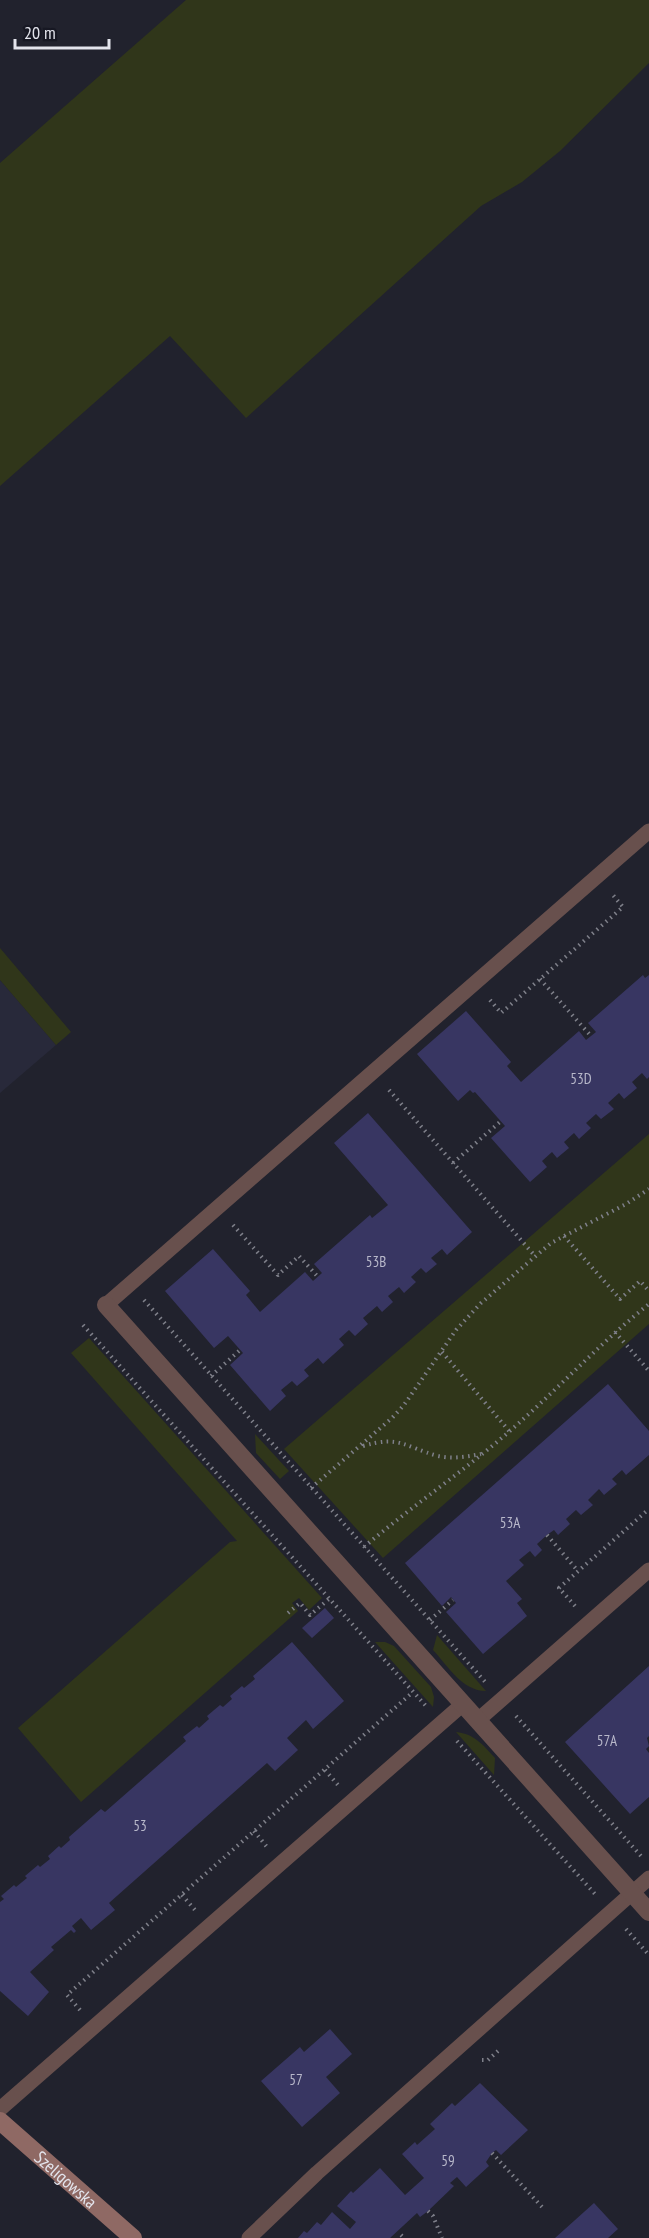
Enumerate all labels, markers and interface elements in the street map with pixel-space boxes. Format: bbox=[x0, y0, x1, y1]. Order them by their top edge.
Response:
scale bar bbox=[15, 12, 110, 50]
text: 20 m bbox=[24, 21, 56, 44]
house number: 53D bbox=[570, 1069, 592, 1088]
house number: 53B bbox=[366, 1252, 386, 1271]
house number: 53A bbox=[500, 1513, 521, 1532]
house number: 57A bbox=[597, 1731, 618, 1750]
house number: 53 bbox=[133, 1816, 147, 1835]
house number: 57 bbox=[289, 2070, 303, 2089]
street label: Szeligowska bbox=[30, 2145, 102, 2213]
house number: 59 bbox=[441, 2151, 455, 2170]

